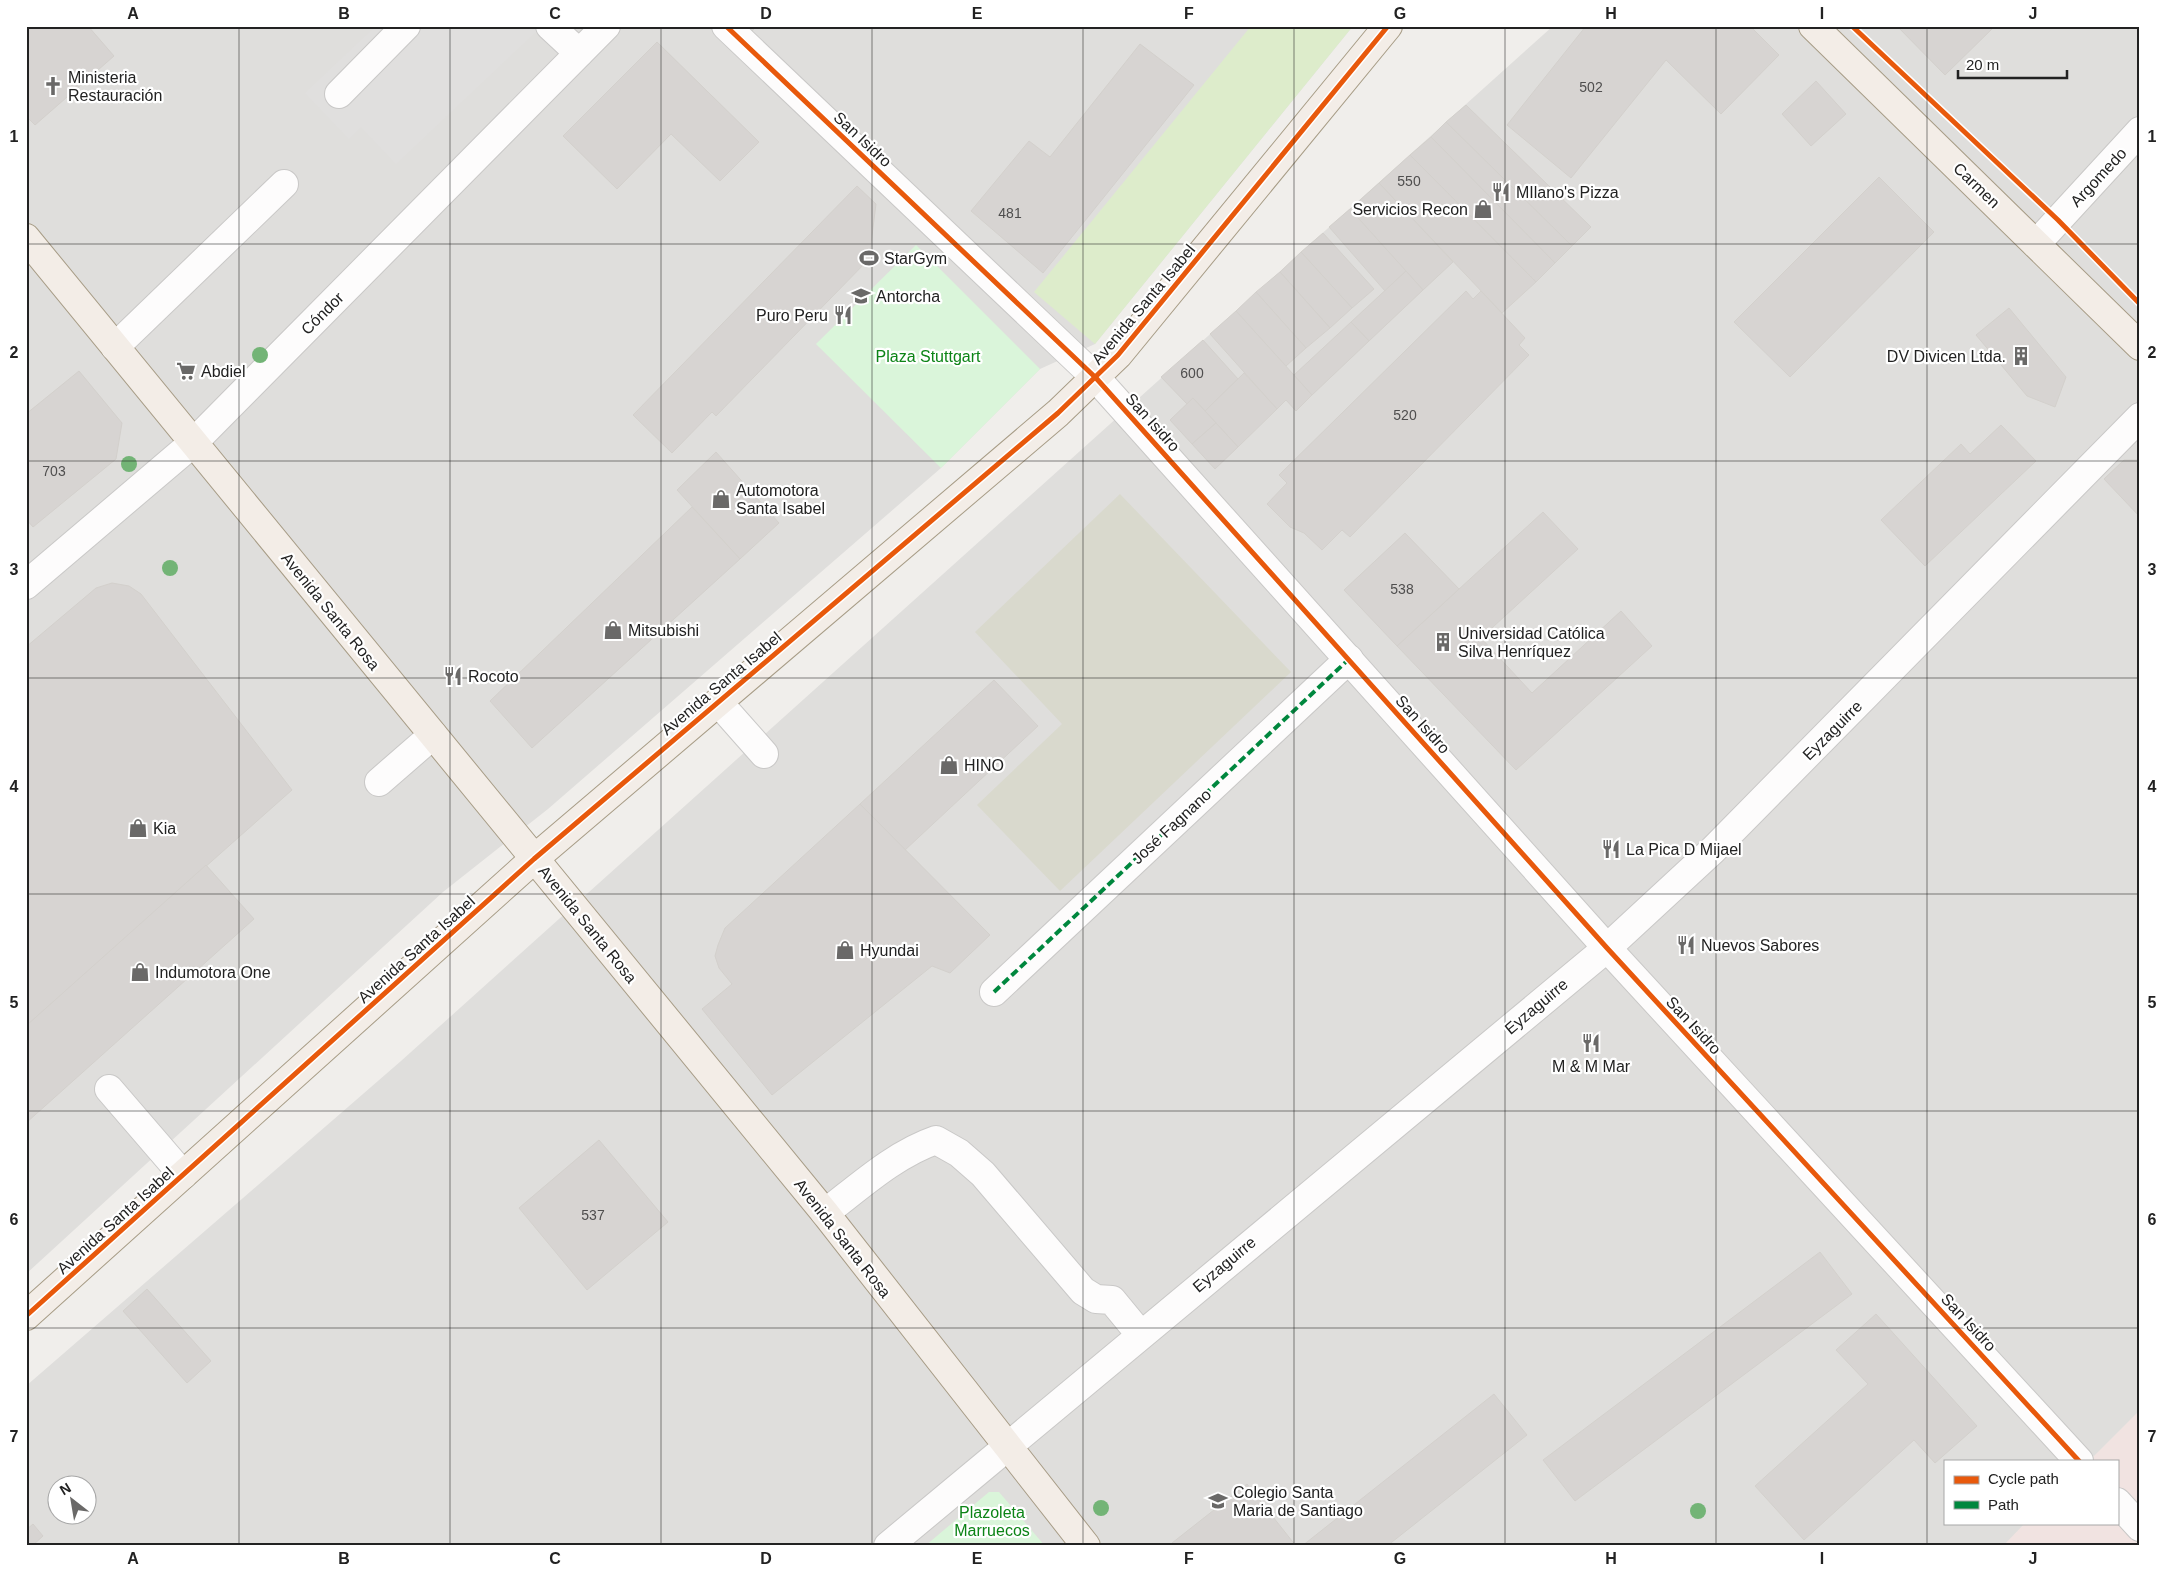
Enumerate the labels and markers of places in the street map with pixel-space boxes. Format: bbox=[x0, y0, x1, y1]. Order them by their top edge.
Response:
place label: Ministeria Restauración bbox=[68, 69, 162, 104]
church icon: Ministeria Restauración bbox=[42, 75, 64, 97]
restaurant icon: MIlano's Pizza bbox=[1490, 181, 1512, 203]
place label: MIlano's Pizza bbox=[1516, 184, 1619, 201]
shop icon: Servicios Recon bbox=[1472, 198, 1494, 220]
place label: Servicios Recon bbox=[1352, 201, 1468, 218]
sports icon: StarGym bbox=[858, 247, 880, 269]
place label: StarGym bbox=[884, 250, 947, 267]
school or university icon: Antorcha bbox=[850, 285, 872, 307]
place label: Antorcha bbox=[876, 288, 940, 305]
restaurant icon: Puro Peru bbox=[832, 304, 854, 326]
place label: Puro Peru bbox=[756, 307, 828, 324]
building icon: DV Divicen Ltda. bbox=[2010, 345, 2032, 367]
place label: DV Divicen Ltda. bbox=[1887, 348, 2006, 365]
supermarket icon: Abdiel bbox=[175, 360, 197, 382]
place label: Abdiel bbox=[201, 363, 245, 380]
place label: Automotora Santa Isabel bbox=[736, 482, 825, 517]
shop icon: Automotora Santa Isabel bbox=[710, 488, 732, 510]
shop icon: Mitsubishi bbox=[602, 619, 624, 641]
place label: Mitsubishi bbox=[628, 622, 699, 639]
place label: Universidad Católica Silva Henríquez bbox=[1458, 625, 1605, 660]
building icon: Universidad Católica Silva Henríquez bbox=[1432, 631, 1454, 653]
restaurant icon: Rocoto bbox=[442, 665, 464, 687]
place label: Rocoto bbox=[468, 668, 519, 685]
shop icon: HINO bbox=[938, 754, 960, 776]
place label: HINO bbox=[964, 757, 1004, 774]
shop icon: Kia bbox=[127, 817, 149, 839]
place label: Kia bbox=[153, 820, 176, 837]
restaurant icon: La Pica D Mijael bbox=[1600, 838, 1622, 860]
place label: La Pica D Mijael bbox=[1626, 841, 1742, 858]
restaurant icon: Nuevos Sabores bbox=[1675, 934, 1697, 956]
place label: Nuevos Sabores bbox=[1701, 937, 1819, 954]
shop icon: Hyundai bbox=[834, 939, 856, 961]
place label: Hyundai bbox=[860, 942, 919, 959]
shop icon: Indumotora One bbox=[129, 961, 151, 983]
place label: Indumotora One bbox=[155, 964, 271, 981]
restaurant icon: M & M Mar bbox=[1580, 1032, 1602, 1054]
place label: M & M Mar bbox=[1552, 1058, 1631, 1075]
place label: Colegio Santa Maria de Santiago bbox=[1233, 1484, 1363, 1519]
school or university icon: Colegio Santa Maria de Santiago bbox=[1207, 1490, 1229, 1512]

